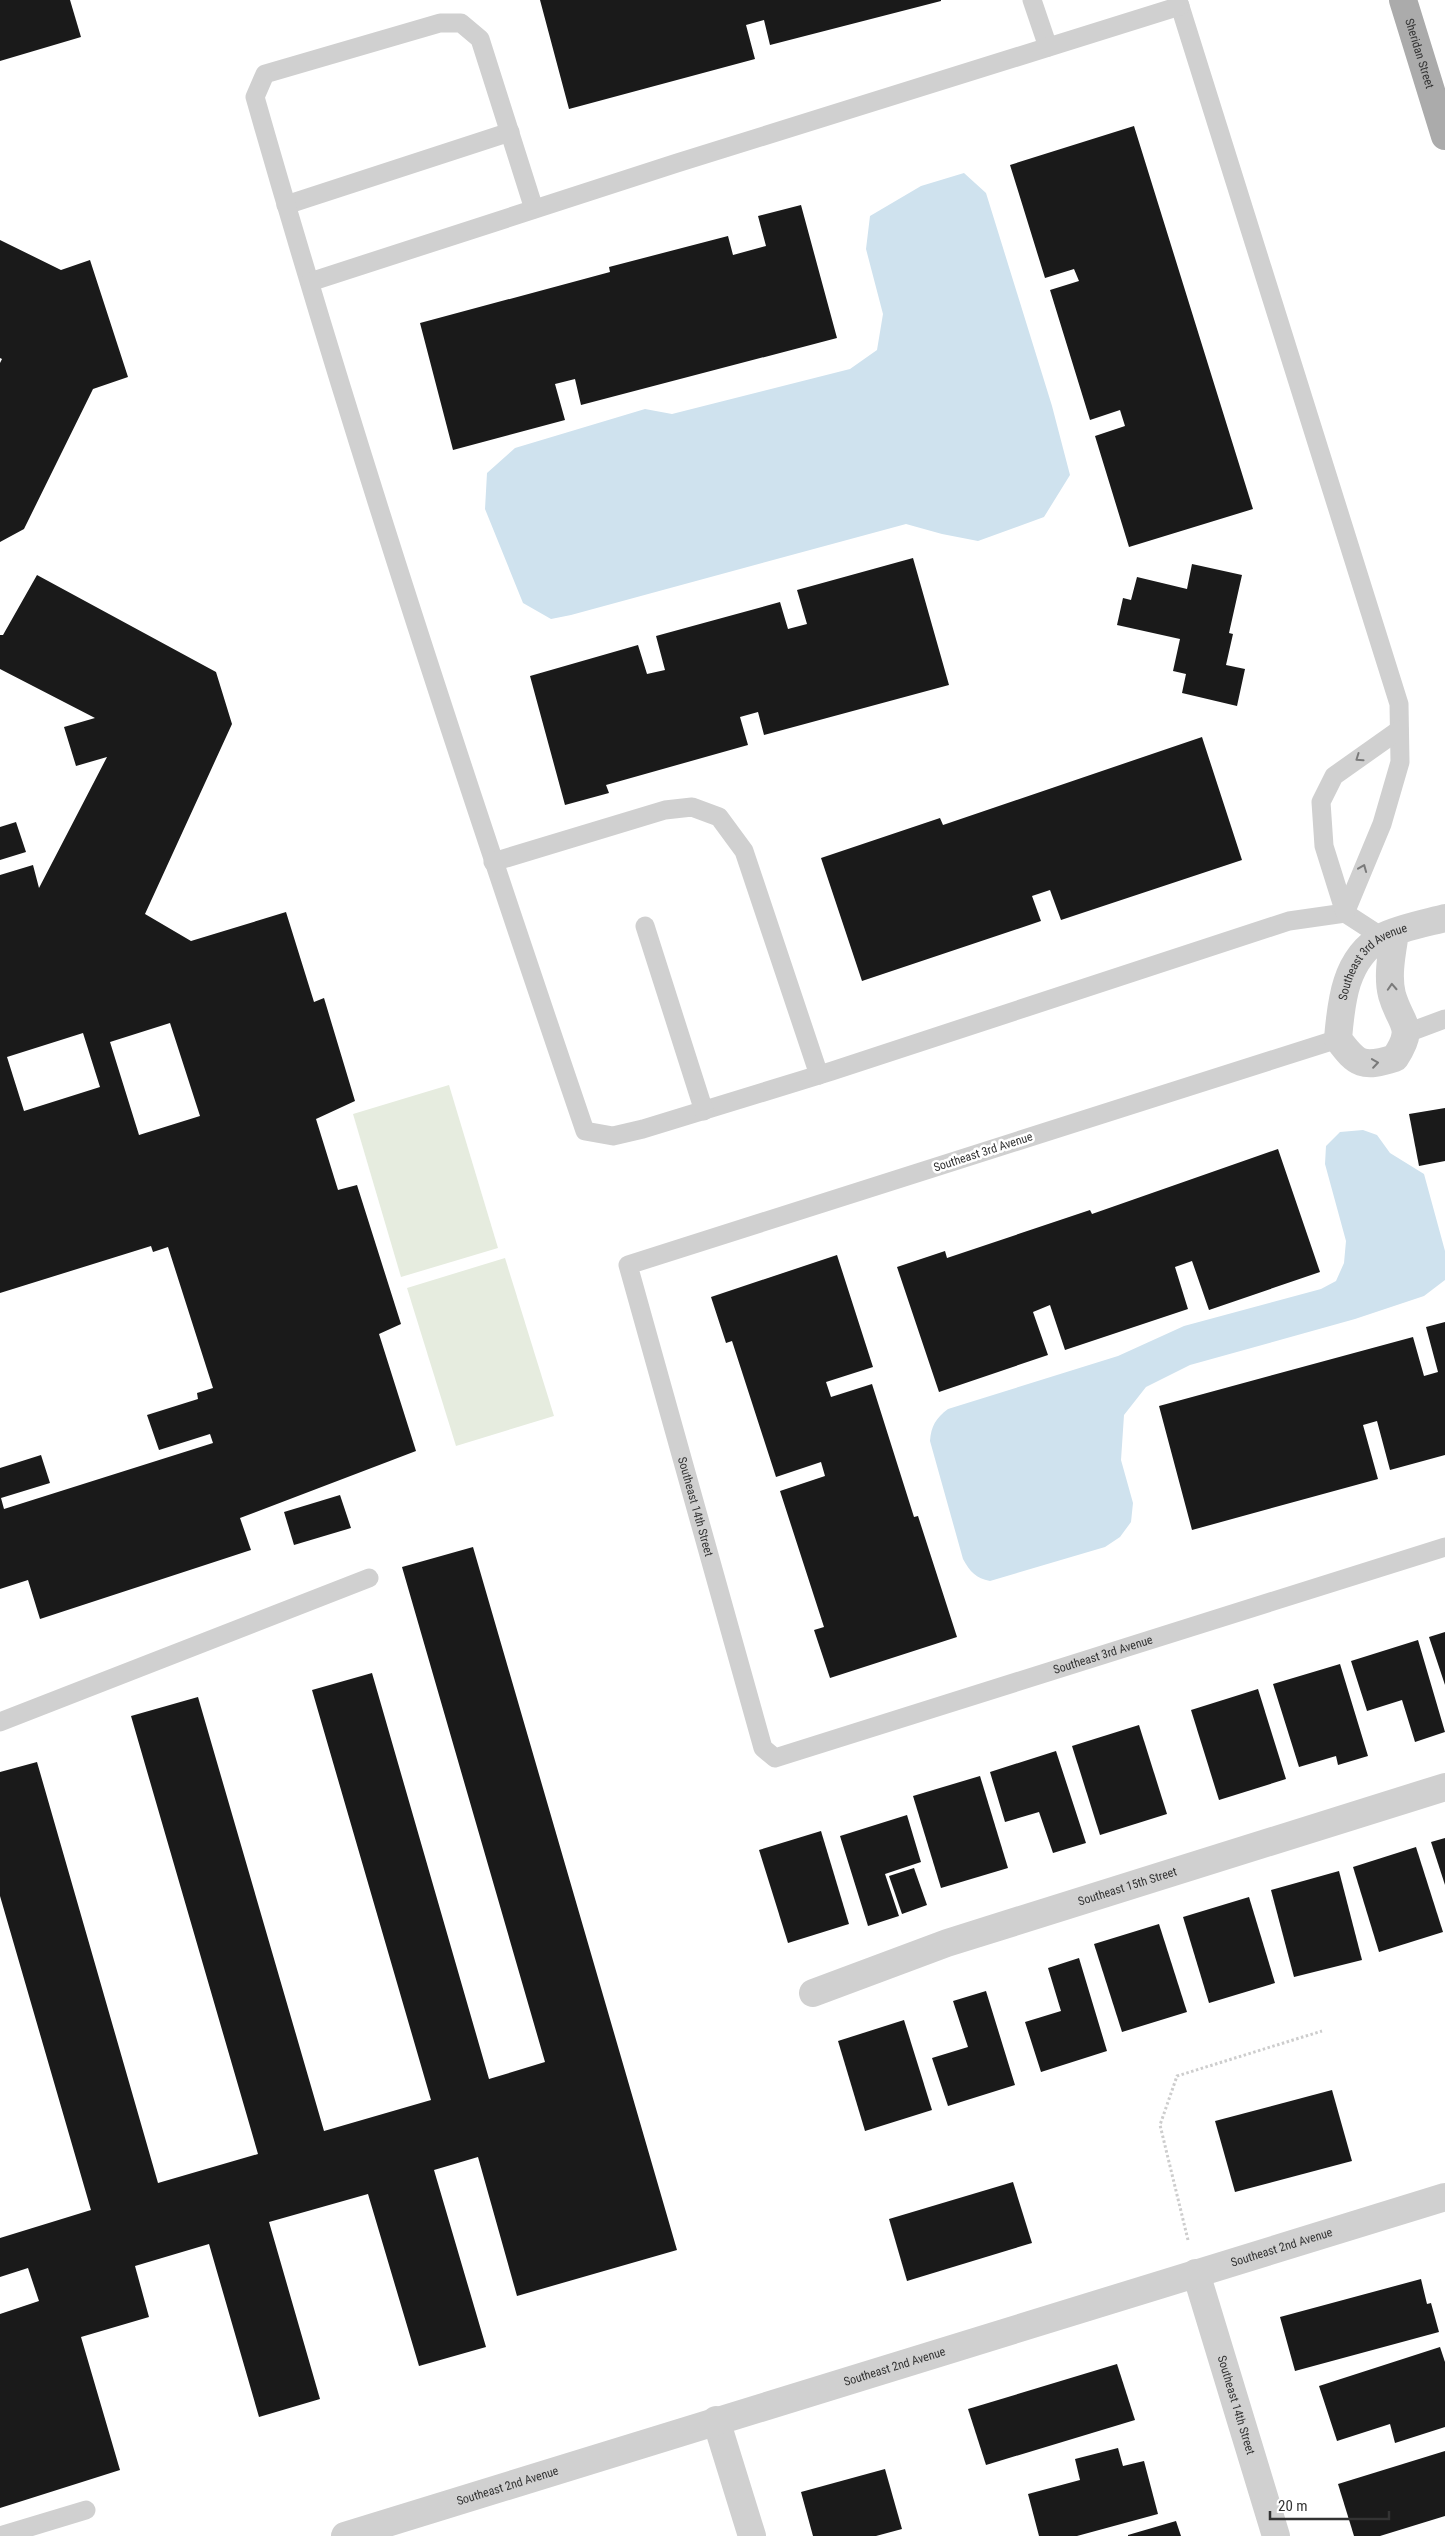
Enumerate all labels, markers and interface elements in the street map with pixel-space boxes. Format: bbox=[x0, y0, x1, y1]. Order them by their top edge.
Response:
street label: Sheridan Street bbox=[1402, 17, 1437, 91]
one-way arrow bbox=[1355, 752, 1365, 761]
one-way arrow bbox=[1357, 864, 1368, 873]
street label: Southeast 3rd Avenue bbox=[1336, 921, 1409, 1002]
one-way arrow bbox=[1387, 982, 1398, 990]
one-way arrow bbox=[1372, 1058, 1380, 1069]
street label: Southeast 3rd Avenue bbox=[932, 1129, 1035, 1175]
street label: Southeast 14th Street bbox=[675, 1455, 716, 1558]
street label: Southeast 3rd Avenue bbox=[1051, 1632, 1155, 1677]
street label: Southeast 15th Street bbox=[1076, 1864, 1179, 1909]
street label: Southeast 2nd Avenue bbox=[1229, 2225, 1334, 2270]
street label: Southeast 2nd Avenue bbox=[842, 2344, 947, 2389]
street label: Southeast 14th Street bbox=[1215, 2354, 1258, 2457]
street label: Southeast 2nd Avenue bbox=[455, 2464, 560, 2508]
scale bar bbox=[1270, 2488, 1389, 2520]
text: 20 m bbox=[1278, 2497, 1308, 2515]

